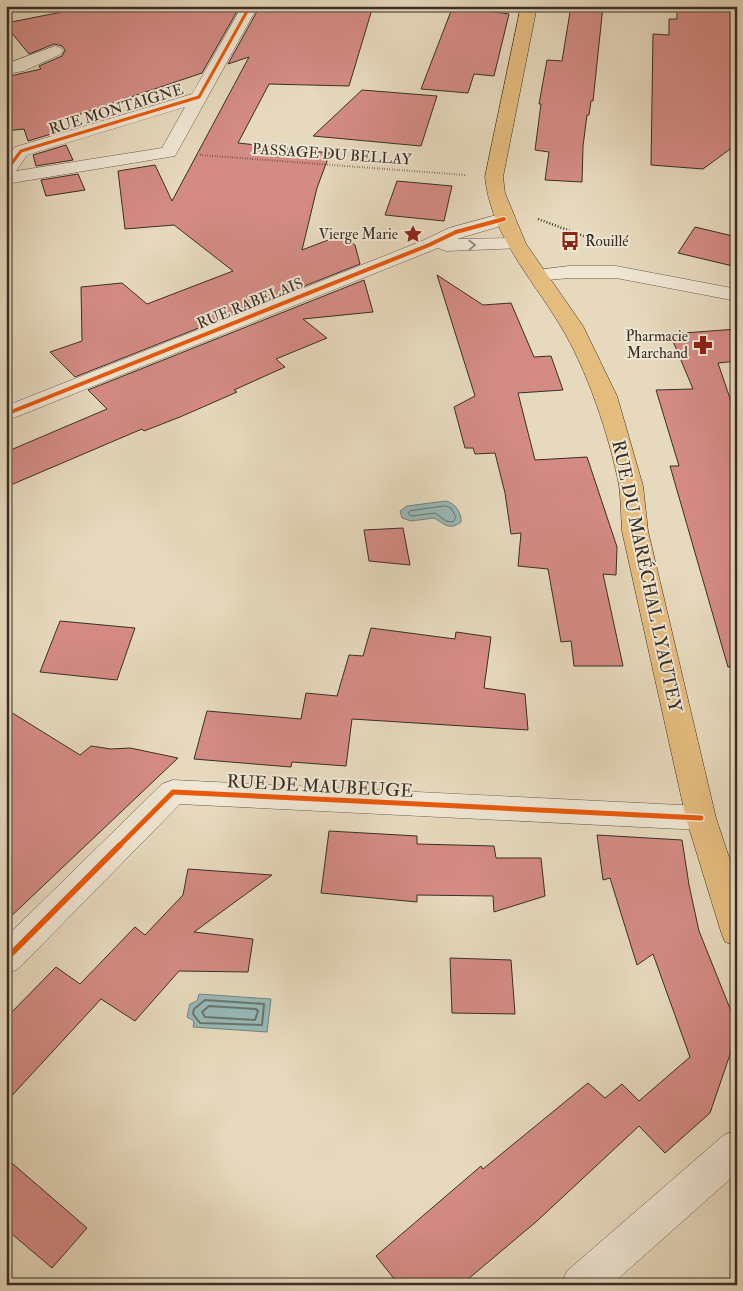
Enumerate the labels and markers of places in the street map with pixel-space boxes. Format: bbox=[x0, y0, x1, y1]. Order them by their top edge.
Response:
place icon: Vierge Marie bbox=[402, 223, 424, 245]
place label: Vierge Marie bbox=[319, 225, 398, 244]
bus stop icon: Rouillé bbox=[559, 230, 581, 252]
place label: Rouillé bbox=[585, 232, 629, 251]
place label: Pharmacie Marchand bbox=[626, 327, 689, 363]
pharmacy icon: Pharmacie Marchand bbox=[692, 334, 714, 356]

